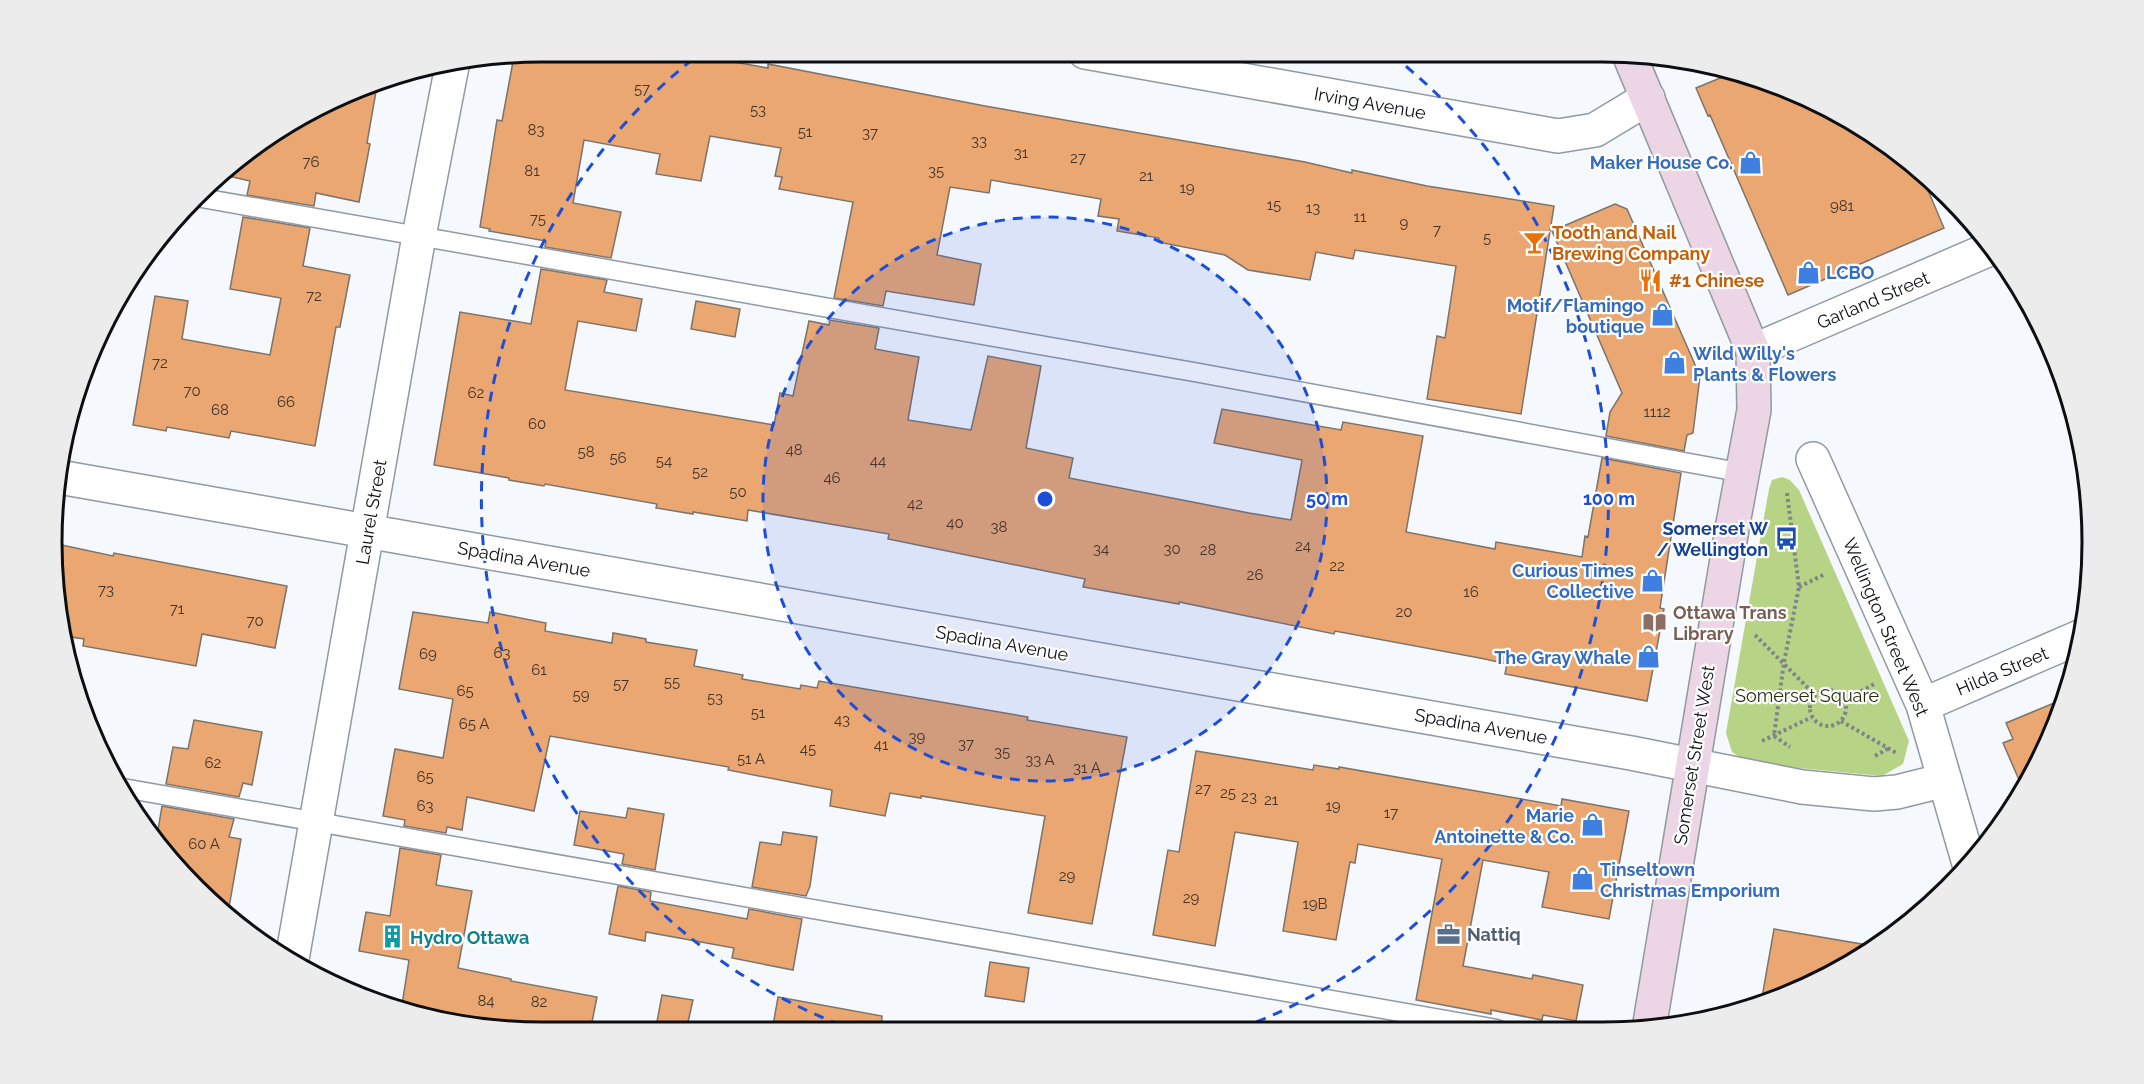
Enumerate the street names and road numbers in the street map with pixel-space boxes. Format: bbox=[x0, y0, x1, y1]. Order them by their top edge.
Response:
street label: Irving Avenue bbox=[1312, 83, 1428, 123]
street label: Garland Street bbox=[1814, 267, 1932, 333]
street label: Laurel Street bbox=[351, 458, 391, 566]
street label: Wellington Street West bbox=[1839, 535, 1933, 719]
street label: Spadina Avenue bbox=[456, 537, 592, 581]
street label: Spadina Avenue bbox=[934, 621, 1070, 665]
street label: Hilda Street bbox=[1953, 642, 2051, 700]
street label: Somerset Street West bbox=[1669, 664, 1719, 846]
street label: Spadina Avenue bbox=[1413, 704, 1549, 748]

